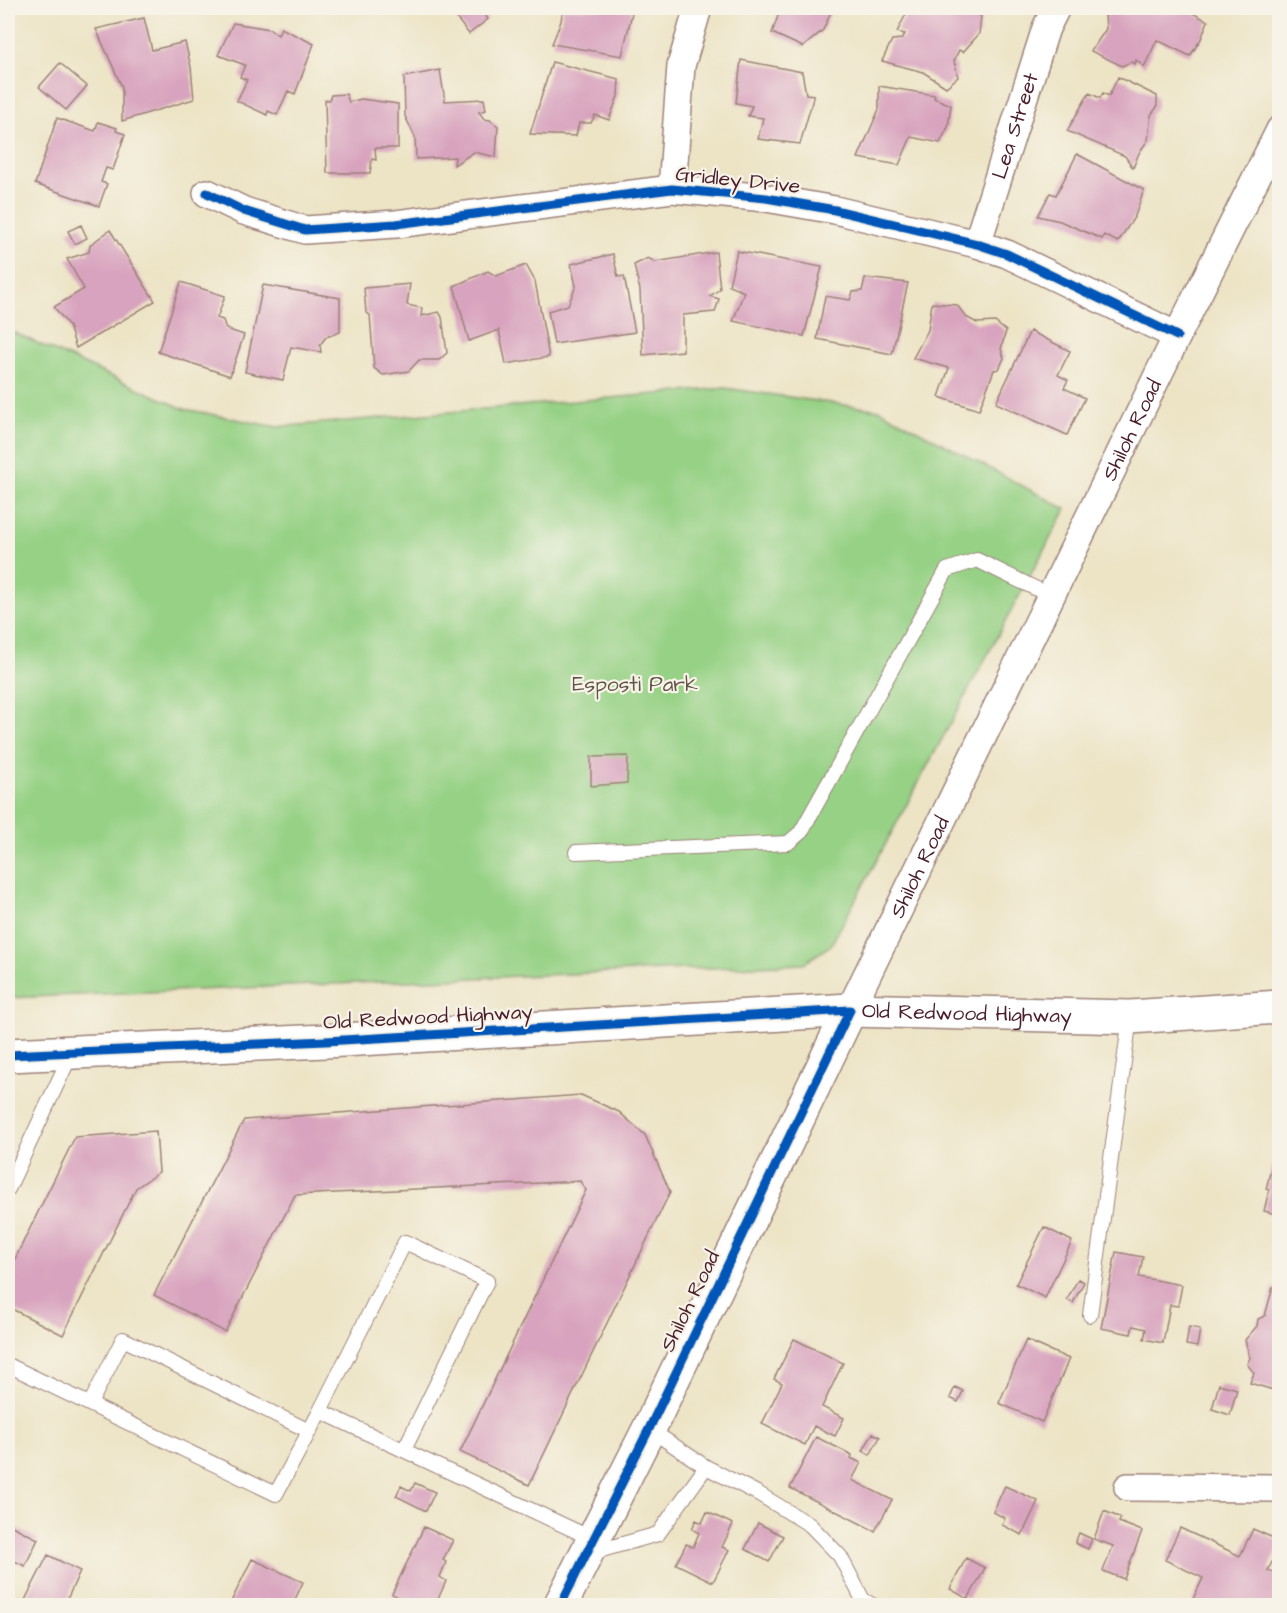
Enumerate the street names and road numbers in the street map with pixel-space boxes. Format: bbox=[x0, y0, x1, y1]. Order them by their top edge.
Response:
street label: Lea Street bbox=[984, 69, 1045, 183]
street label: Gridley Drive bbox=[674, 159, 802, 203]
street label: Shiloh Road bbox=[1095, 374, 1169, 485]
street label: Shiloh Road bbox=[883, 811, 956, 922]
street label: Old Redwood Highway bbox=[861, 996, 1072, 1032]
street label: Old Redwood Highway bbox=[323, 997, 534, 1039]
street label: Shiloh Road bbox=[653, 1245, 727, 1356]

